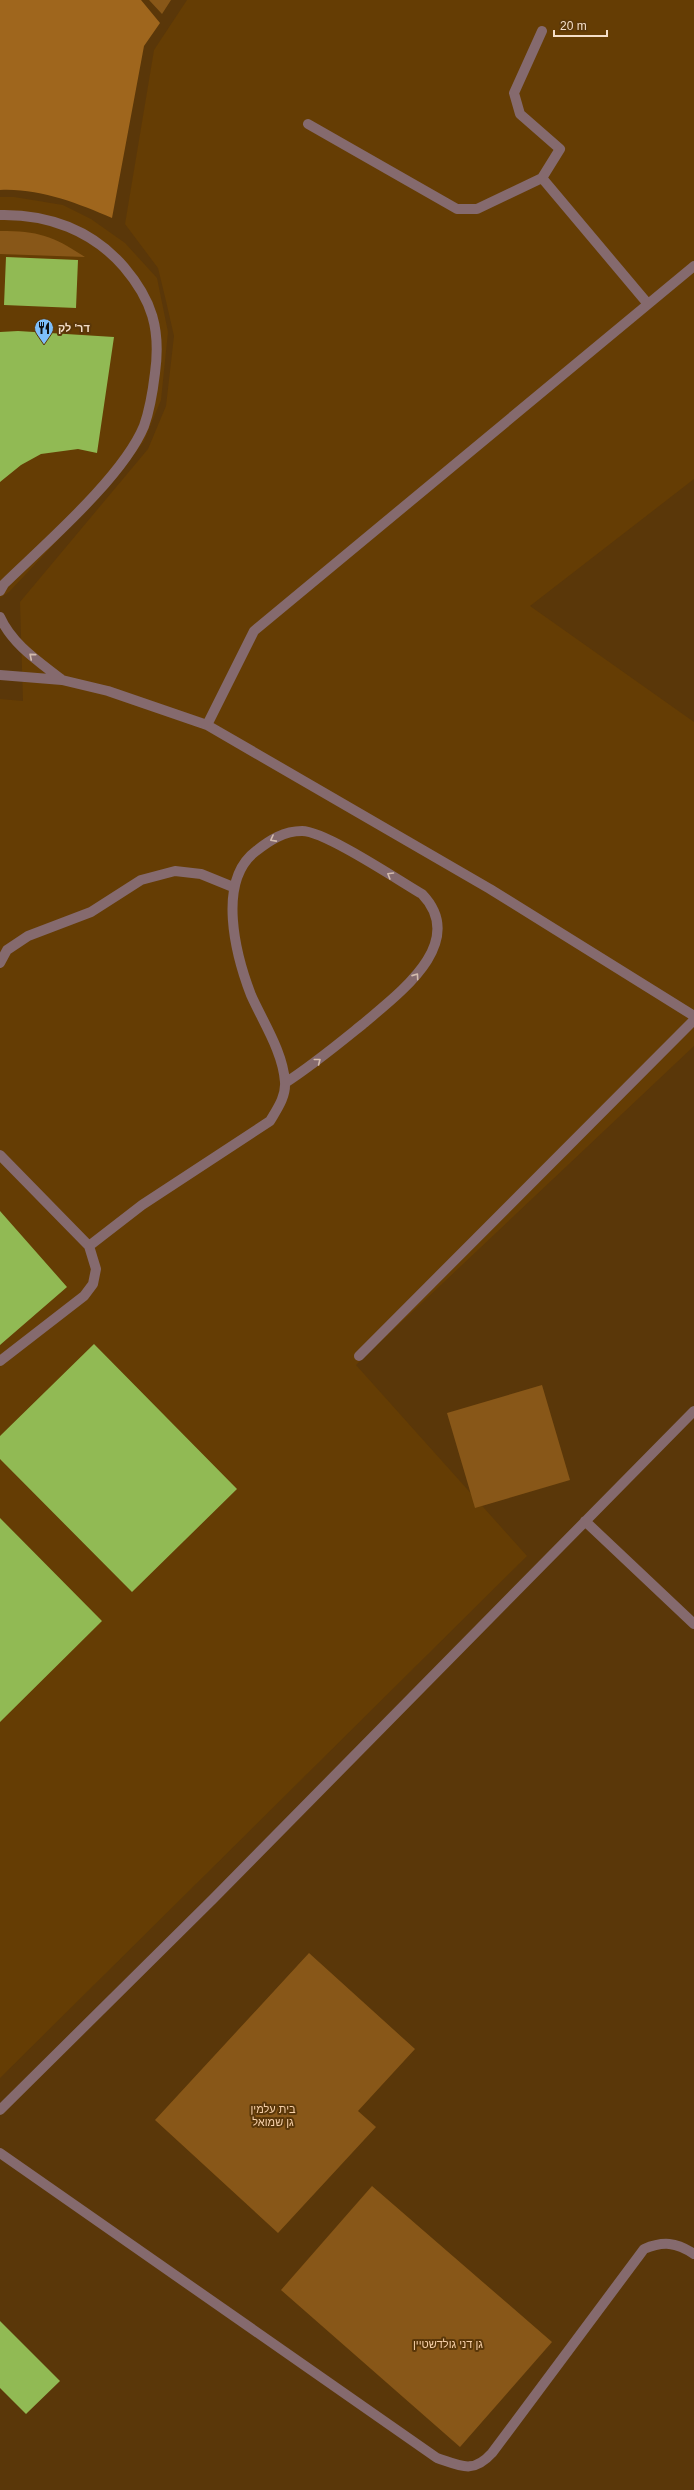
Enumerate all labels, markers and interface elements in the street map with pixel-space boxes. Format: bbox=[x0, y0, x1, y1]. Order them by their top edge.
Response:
scale bar bbox=[554, 12, 607, 38]
text: 20 m bbox=[560, 19, 587, 33]
restaurant icon: דר' לק bbox=[33, 317, 55, 345]
place label: דר' לק bbox=[58, 322, 90, 334]
one-way arrow bbox=[29, 654, 36, 661]
one-way arrow bbox=[270, 834, 277, 842]
one-way arrow bbox=[387, 873, 394, 880]
one-way arrow bbox=[411, 974, 418, 981]
one-way arrow bbox=[313, 1059, 320, 1066]
park label: בית עלמין גן שמואל bbox=[250, 2103, 296, 2128]
park label: גן דני גולדשטיין bbox=[413, 2338, 483, 2350]

